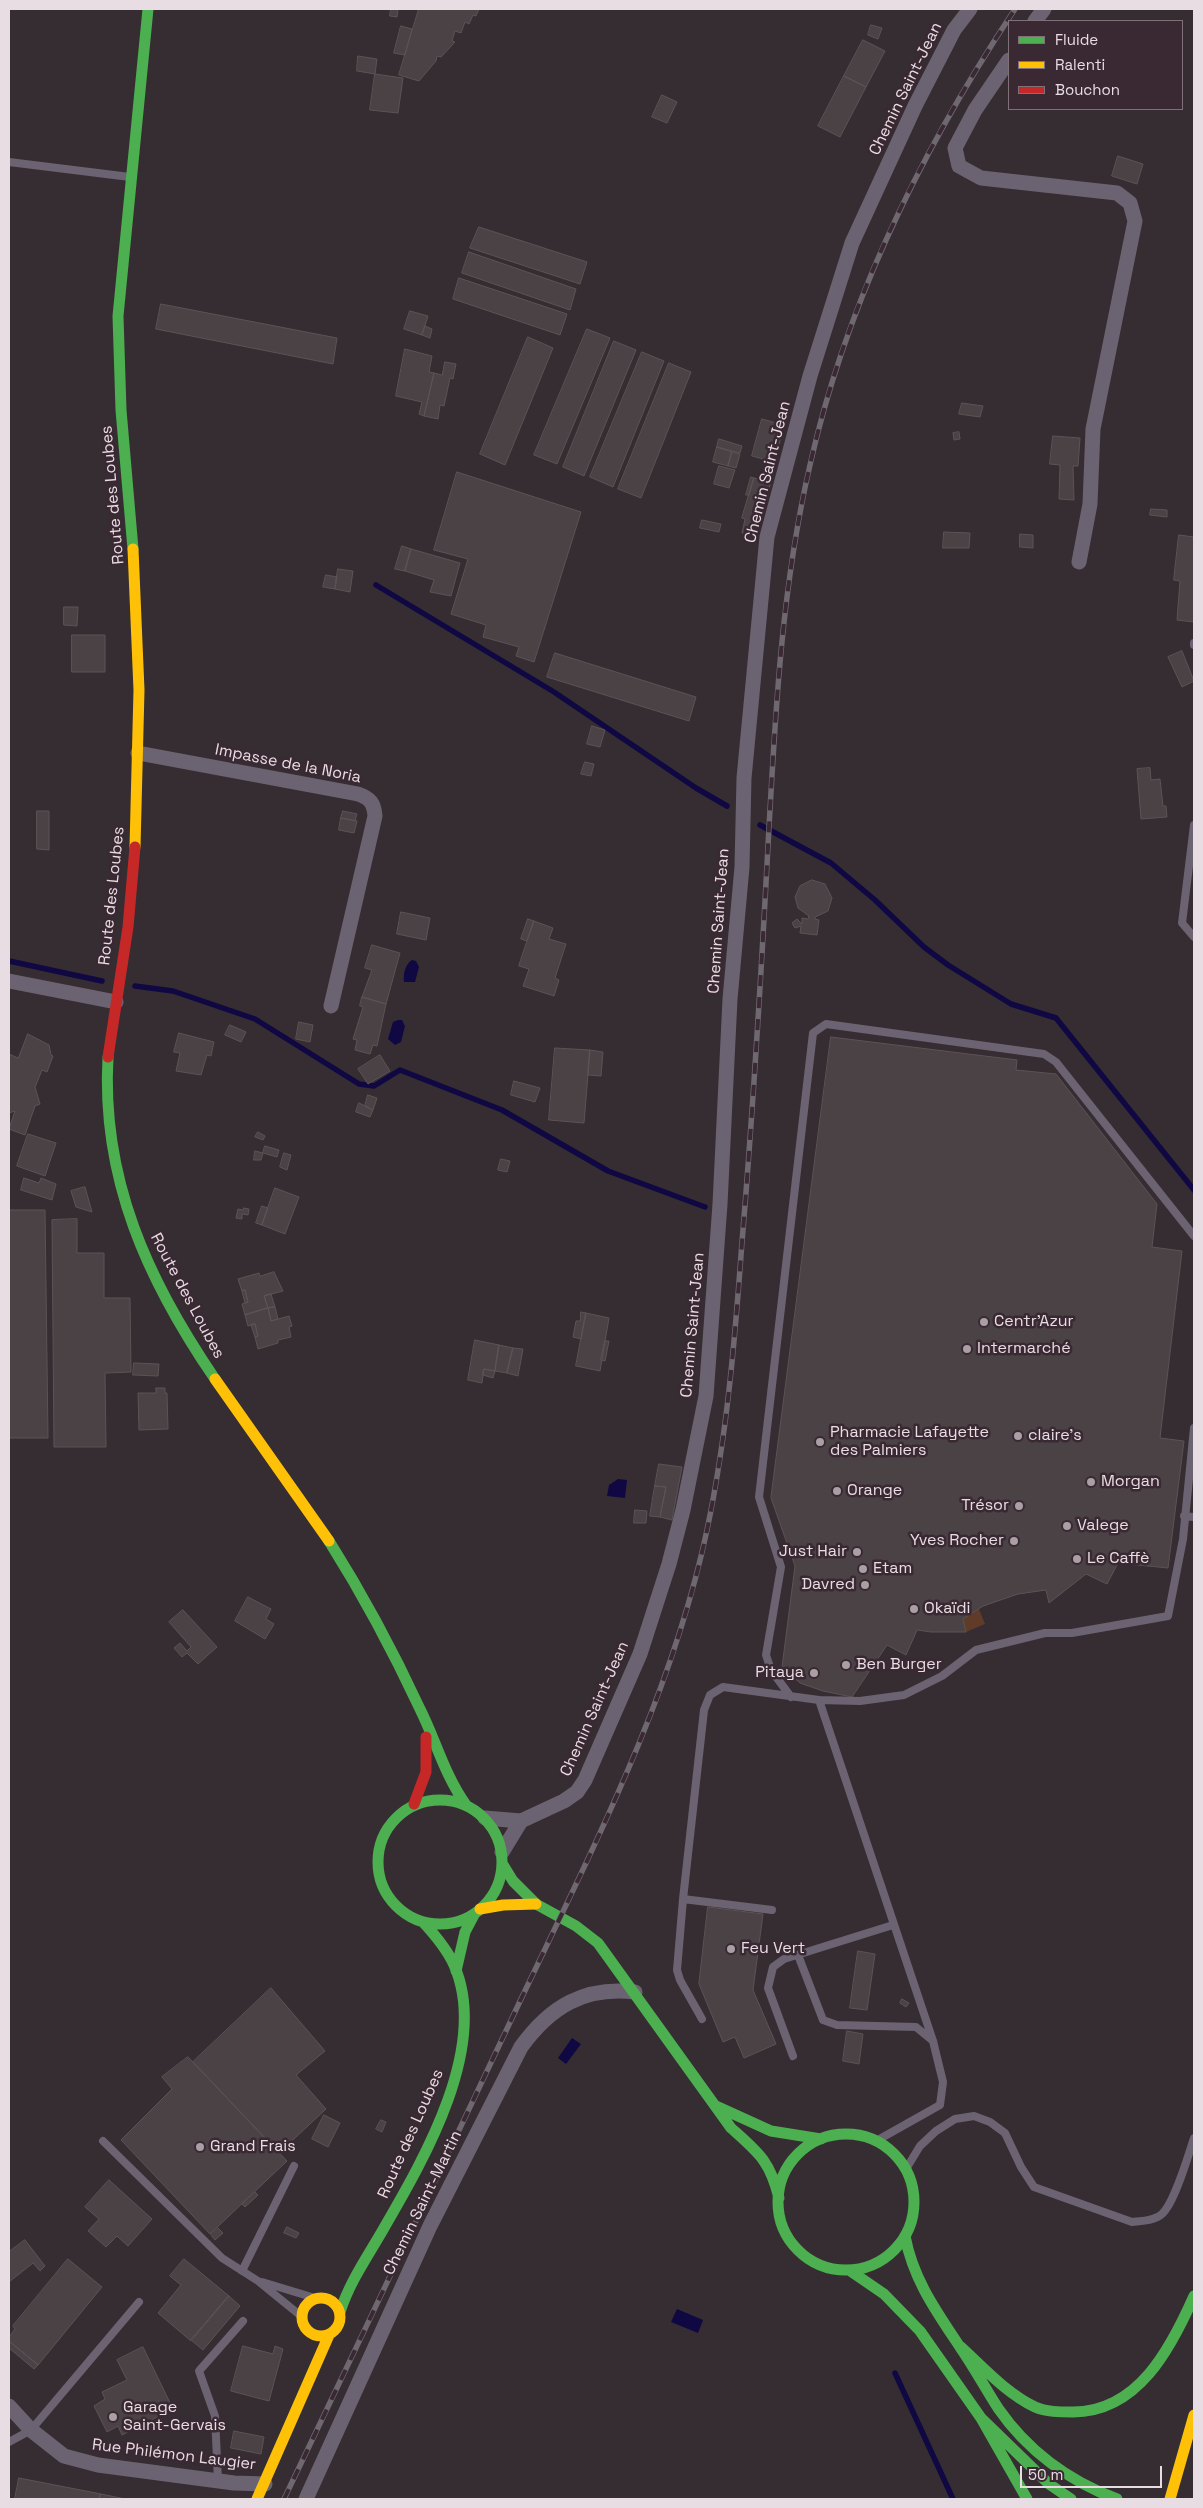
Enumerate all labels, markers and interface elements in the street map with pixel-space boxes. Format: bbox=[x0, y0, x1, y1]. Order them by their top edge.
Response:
street label: Chemin Saint-Jean bbox=[865, 19, 947, 159]
legend bbox=[1008, 20, 1183, 110]
text: Fluide bbox=[1055, 30, 1098, 49]
text: Ralenti bbox=[1055, 55, 1105, 74]
text: Bouchon bbox=[1055, 80, 1120, 99]
street label: Chemin Saint-Jean bbox=[741, 399, 795, 545]
street label: Route des Loubes bbox=[97, 425, 129, 565]
street label: Impasse de la Noria bbox=[213, 740, 363, 788]
street label: Route des Loubes bbox=[95, 826, 129, 966]
street label: Chemin Saint-Jean bbox=[704, 848, 734, 994]
street label: Route des Loubes bbox=[146, 1230, 228, 1362]
street label: Chemin Saint-Jean bbox=[677, 1252, 709, 1398]
place label: Centr'Azur bbox=[994, 1312, 1074, 1332]
marker: Centr'Azur bbox=[978, 1316, 990, 1328]
place label: Intermarché bbox=[977, 1339, 1071, 1359]
marker: Intermarché bbox=[961, 1343, 973, 1355]
place label: Pharmacie Lafayette des Palmiers bbox=[830, 1423, 989, 1461]
place label: claire's bbox=[1028, 1426, 1082, 1446]
marker: claire's bbox=[1012, 1430, 1024, 1442]
marker: Pharmacie Lafayette des Palmiers bbox=[814, 1436, 826, 1448]
place label: Morgan bbox=[1101, 1472, 1160, 1492]
marker: Morgan bbox=[1085, 1476, 1097, 1488]
place label: Orange bbox=[847, 1481, 902, 1501]
marker: Orange bbox=[831, 1485, 843, 1497]
place label: Trésor bbox=[961, 1496, 1009, 1516]
marker: Trésor bbox=[1013, 1500, 1025, 1512]
place label: Valege bbox=[1077, 1516, 1129, 1536]
marker: Valege bbox=[1061, 1520, 1073, 1532]
place label: Yves Rocher bbox=[910, 1531, 1004, 1551]
marker: Yves Rocher bbox=[1008, 1535, 1020, 1547]
place label: Just Hair bbox=[779, 1542, 847, 1562]
marker: Just Hair bbox=[851, 1546, 863, 1558]
place label: Le Caffè bbox=[1087, 1549, 1150, 1569]
marker: Le Caffè bbox=[1071, 1553, 1083, 1565]
place label: Etam bbox=[873, 1559, 912, 1579]
marker: Etam bbox=[857, 1563, 869, 1575]
place label: Davred bbox=[801, 1575, 855, 1595]
marker: Davred bbox=[859, 1579, 871, 1591]
place label: Okaïdi bbox=[924, 1599, 970, 1619]
marker: Okaïdi bbox=[908, 1603, 920, 1615]
street label: Chemin Saint-Jean bbox=[557, 1639, 633, 1779]
place label: Ben Burger bbox=[856, 1655, 942, 1675]
marker: Ben Burger bbox=[840, 1659, 852, 1671]
place label: Pitaya bbox=[755, 1663, 804, 1683]
marker: Pitaya bbox=[808, 1667, 820, 1679]
place label: Feu Vert bbox=[741, 1939, 805, 1959]
marker: Feu Vert bbox=[725, 1943, 737, 1955]
street label: Route des Loubes bbox=[374, 2066, 448, 2202]
street label: Chemin Saint-Martin bbox=[380, 2128, 466, 2278]
place label: Grand Frais bbox=[210, 2137, 296, 2157]
marker: Grand Frais bbox=[194, 2141, 206, 2153]
place label: Garage Saint-Gervais bbox=[123, 2398, 226, 2436]
marker: Garage Saint-Gervais bbox=[107, 2411, 119, 2423]
street label: Rue Philémon Laugier bbox=[91, 2435, 257, 2475]
scale bar bbox=[1023, 2456, 1166, 2488]
text: 50 m bbox=[1028, 2465, 1063, 2484]

